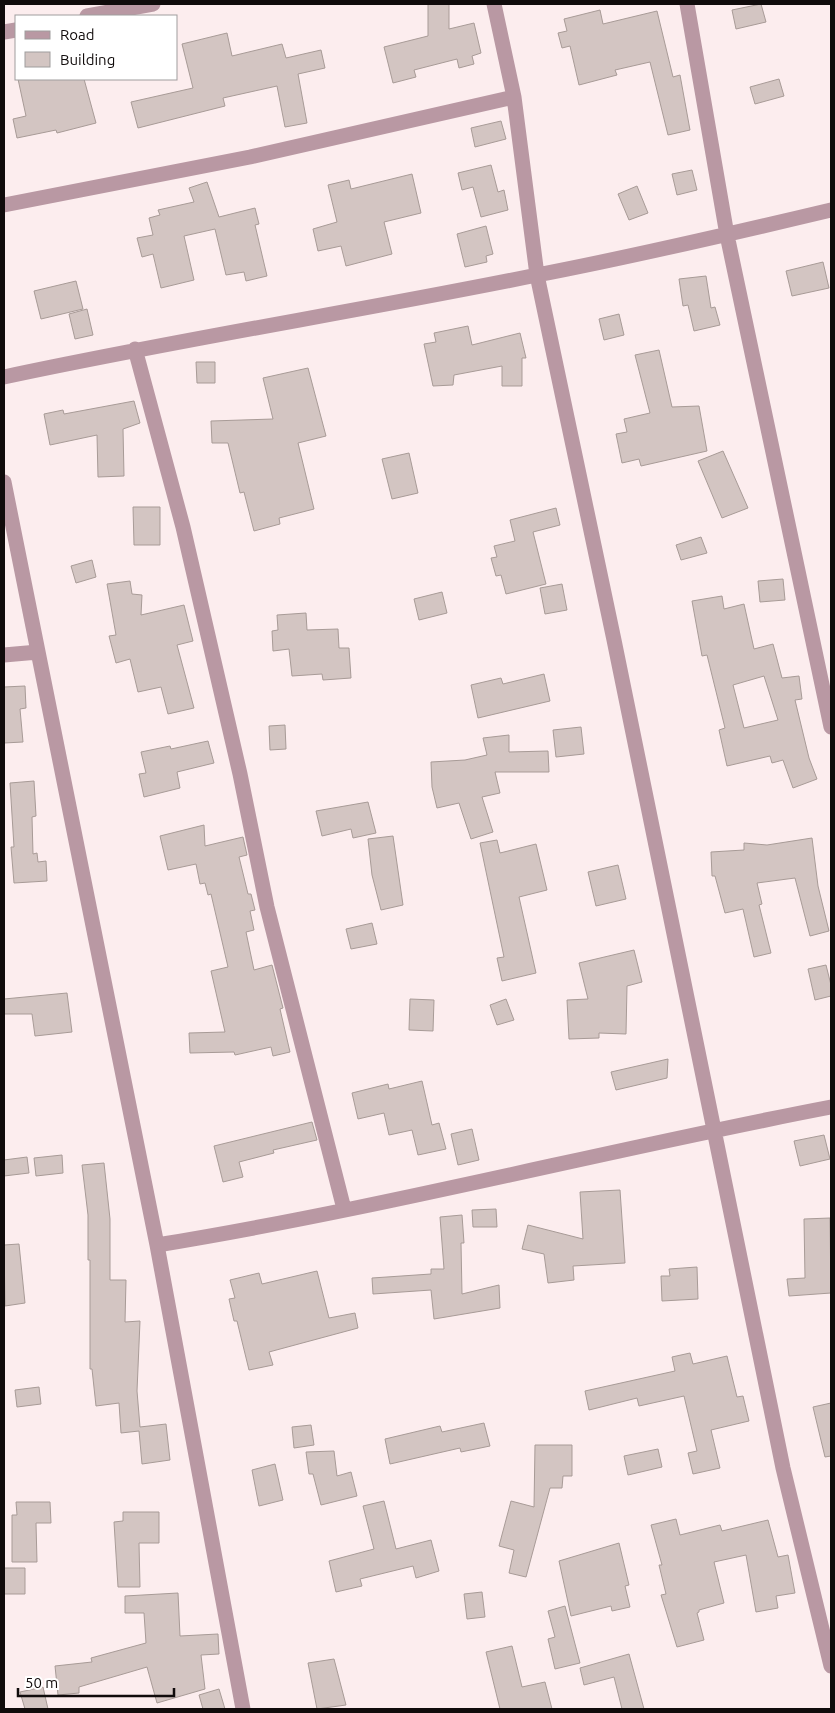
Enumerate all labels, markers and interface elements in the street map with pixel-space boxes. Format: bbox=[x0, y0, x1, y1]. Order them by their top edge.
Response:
legend bbox=[15, 15, 178, 80]
text: Road bbox=[60, 26, 95, 43]
text: Building bbox=[60, 51, 115, 68]
scale bar bbox=[18, 1666, 174, 1698]
text: 50 m bbox=[25, 1674, 58, 1691]

